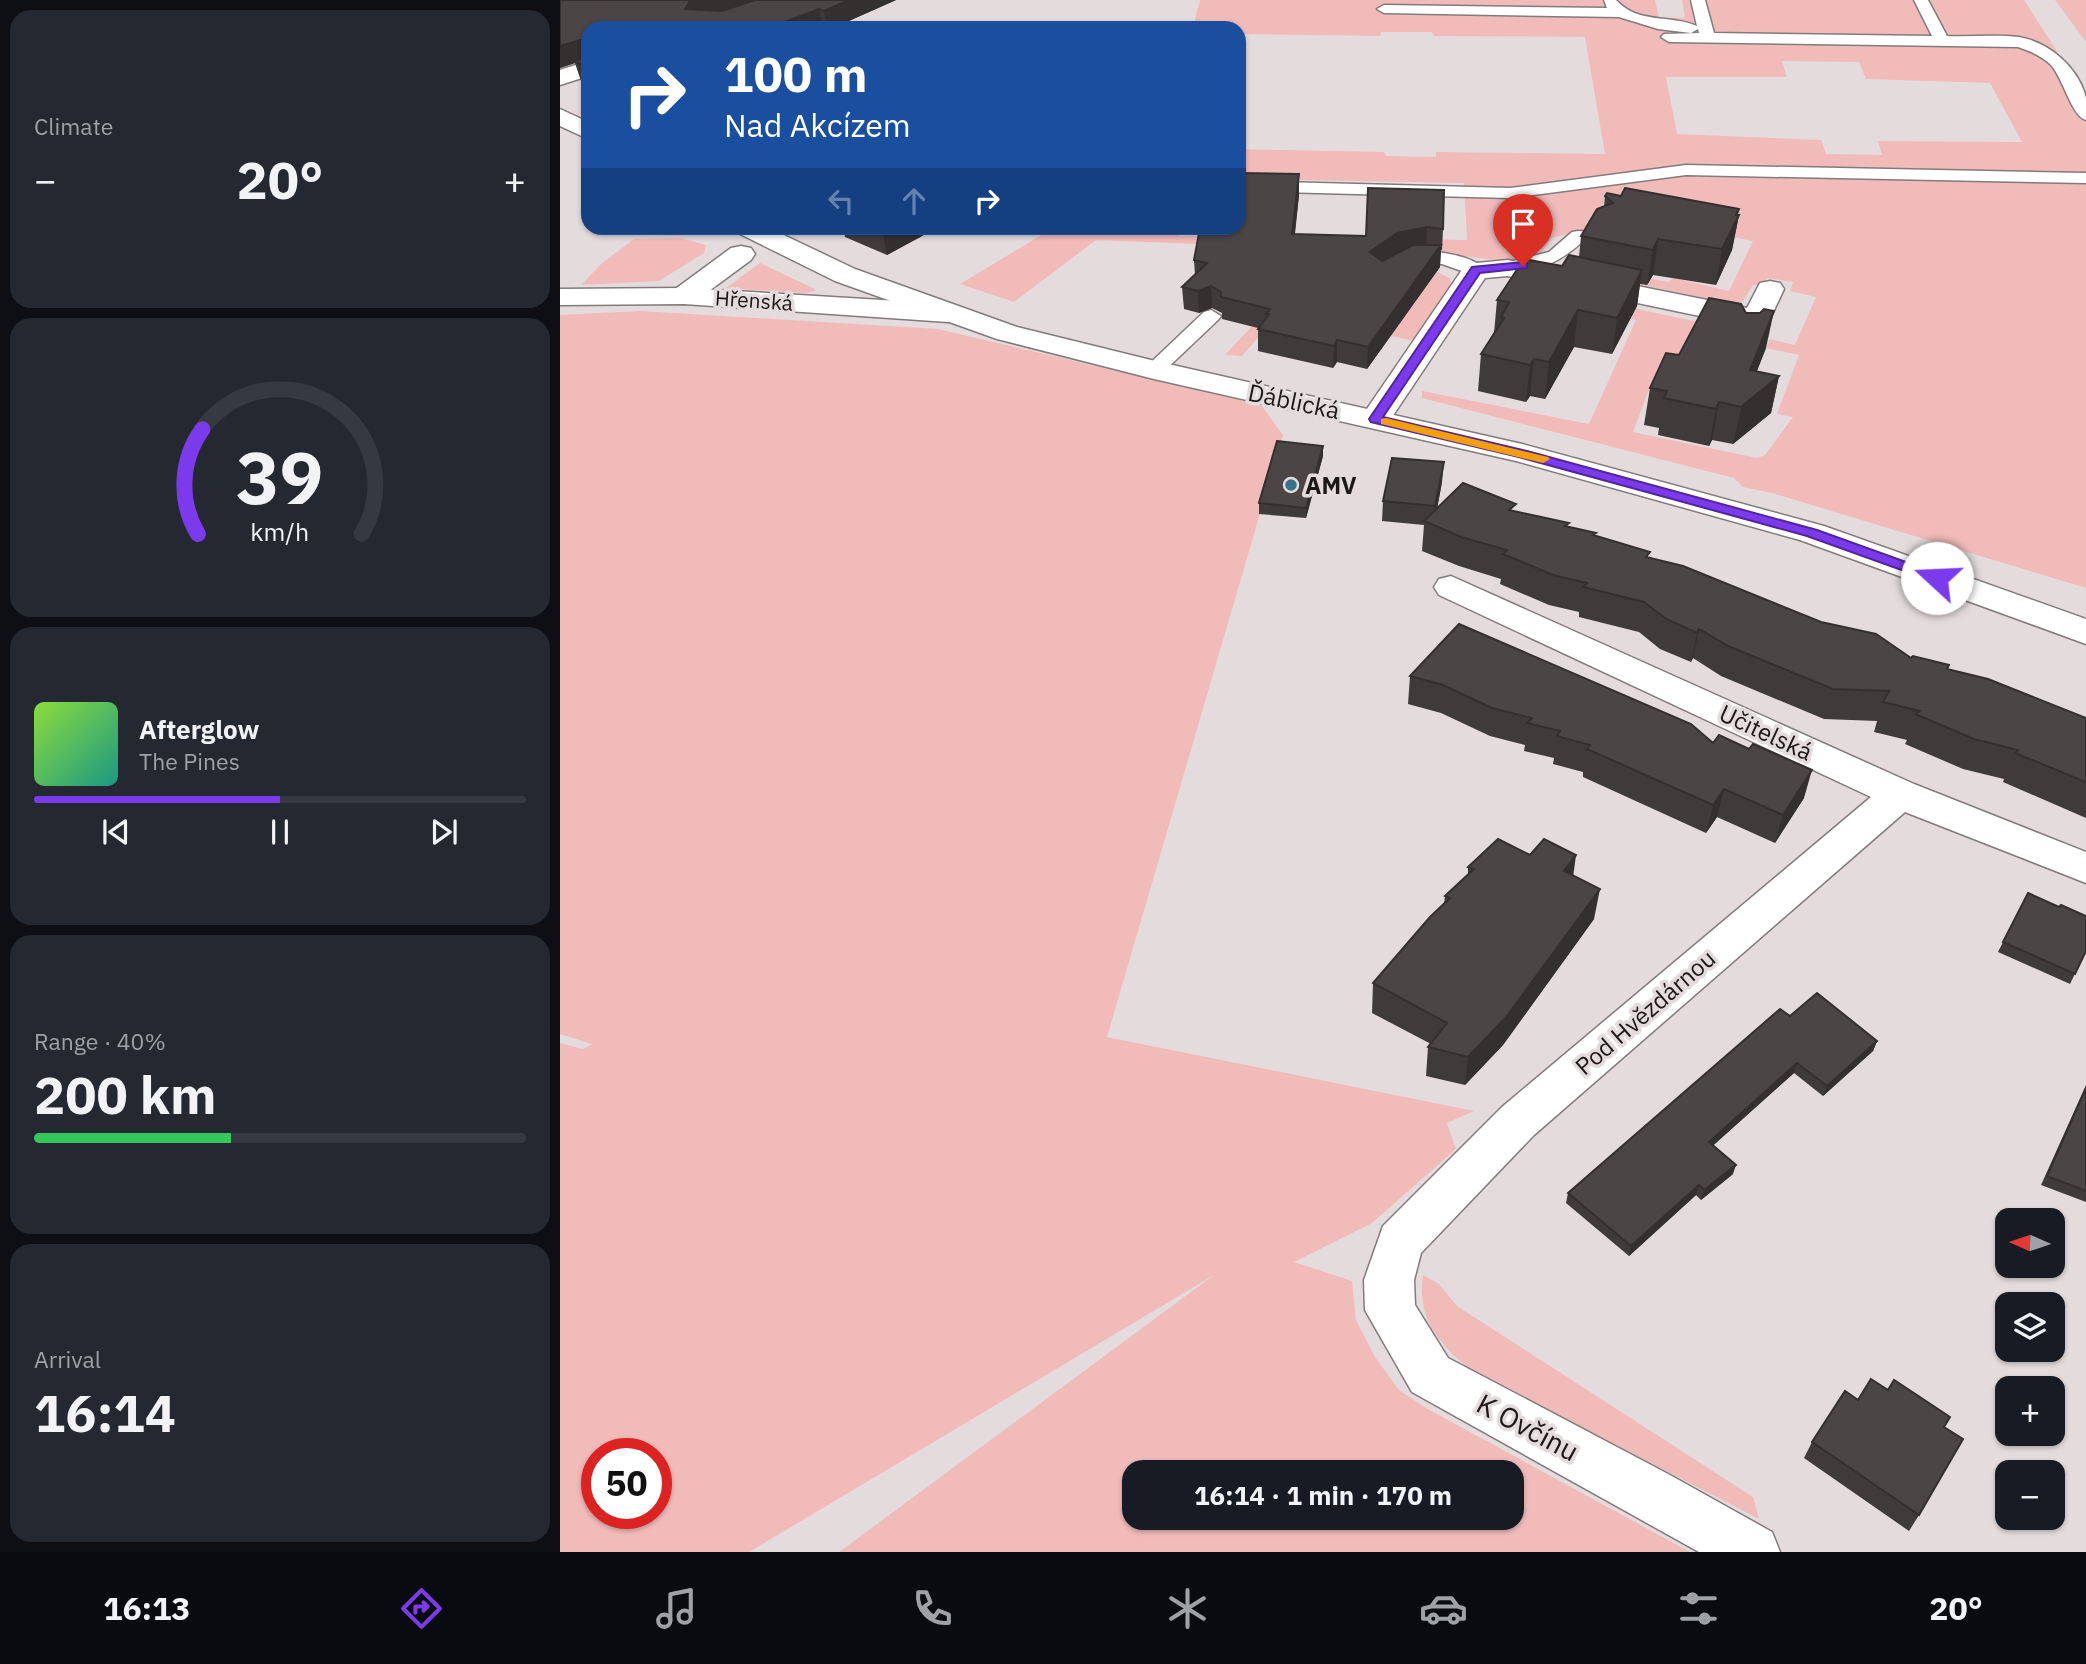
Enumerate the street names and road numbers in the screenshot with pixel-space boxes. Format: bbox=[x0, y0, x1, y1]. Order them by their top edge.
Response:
street label: Hřenská bbox=[714, 283, 794, 317]
street label: Ďáblická bbox=[1245, 376, 1343, 426]
street label: Učitelská bbox=[1714, 696, 1818, 768]
street label: Pod Hvězdárnou bbox=[1568, 942, 1722, 1082]
street label: K Ovčínu bbox=[1470, 1385, 1586, 1469]

